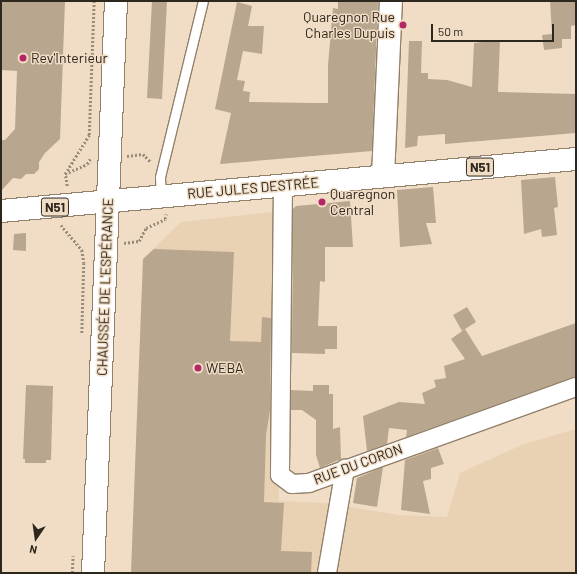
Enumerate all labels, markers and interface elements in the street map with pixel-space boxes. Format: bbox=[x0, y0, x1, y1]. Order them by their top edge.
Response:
place label: Quaregnon Rue Charles Dupuis bbox=[303, 9, 395, 42]
scale bar bbox=[433, 16, 556, 42]
marker: Quaregnon Rue Charles Dupuis bbox=[398, 20, 408, 30]
text: 50 m bbox=[438, 24, 463, 38]
place label: Rev'Interieur bbox=[31, 50, 108, 66]
marker: Rev'Interieur bbox=[18, 53, 28, 63]
road number: N51 bbox=[465, 156, 495, 178]
street label: RUE JULES DESTRÉE bbox=[187, 174, 319, 202]
place label: Quaregnon Central bbox=[330, 186, 395, 218]
road number: N51 bbox=[40, 196, 70, 218]
marker: Quaregnon Central bbox=[317, 197, 327, 207]
street label: CHAUSSÉE DE L'ESPÉRANCE bbox=[94, 198, 116, 376]
place label: WEBA bbox=[206, 360, 244, 376]
marker: WEBA bbox=[193, 363, 203, 373]
street label: RUE DU CORON bbox=[311, 440, 405, 488]
north arrow bbox=[16, 518, 56, 558]
text: N bbox=[28, 543, 38, 557]

